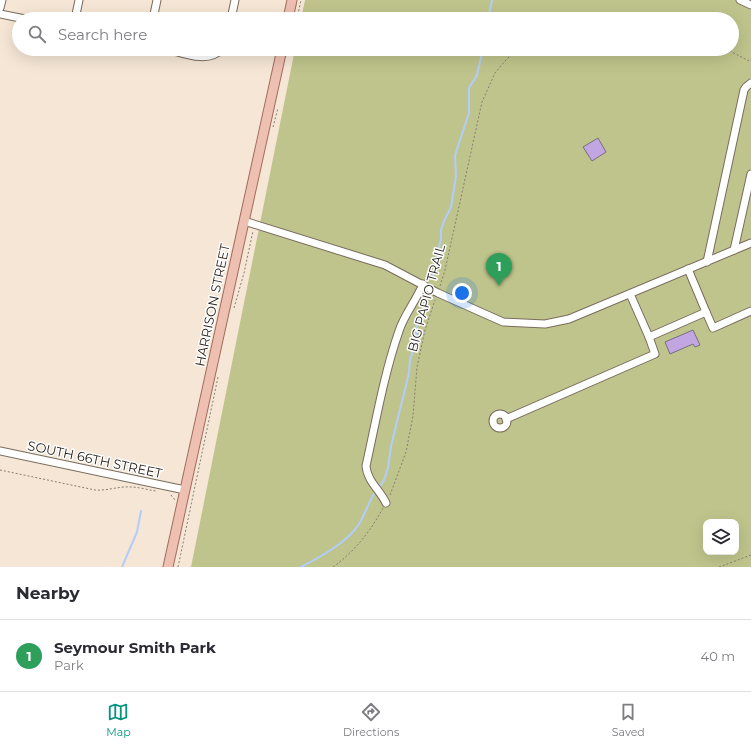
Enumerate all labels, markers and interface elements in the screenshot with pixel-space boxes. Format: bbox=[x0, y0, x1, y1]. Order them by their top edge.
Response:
search box bbox=[12, 12, 739, 56]
icon: search bbox=[26, 23, 48, 45]
text: Search here bbox=[58, 25, 147, 44]
street label: HARRISON STREET bbox=[191, 242, 233, 368]
street label: BIG PAPIO TRAIL bbox=[404, 242, 448, 353]
pin: 1 bbox=[486, 253, 512, 286]
your location bbox=[452, 283, 472, 303]
street label: SOUTH 66TH STREET bbox=[26, 437, 164, 481]
map controls bbox=[703, 519, 739, 555]
button: layers bbox=[703, 519, 739, 555]
text: Nearby bbox=[16, 583, 80, 603]
text: Seymour Smith Park bbox=[54, 638, 216, 657]
text: 1 bbox=[26, 648, 32, 664]
text: 40 m bbox=[701, 648, 735, 664]
text: Park bbox=[54, 657, 84, 673]
tab: Map bbox=[106, 701, 131, 739]
tab: Directions bbox=[343, 701, 399, 739]
tab: Saved bbox=[612, 701, 645, 739]

